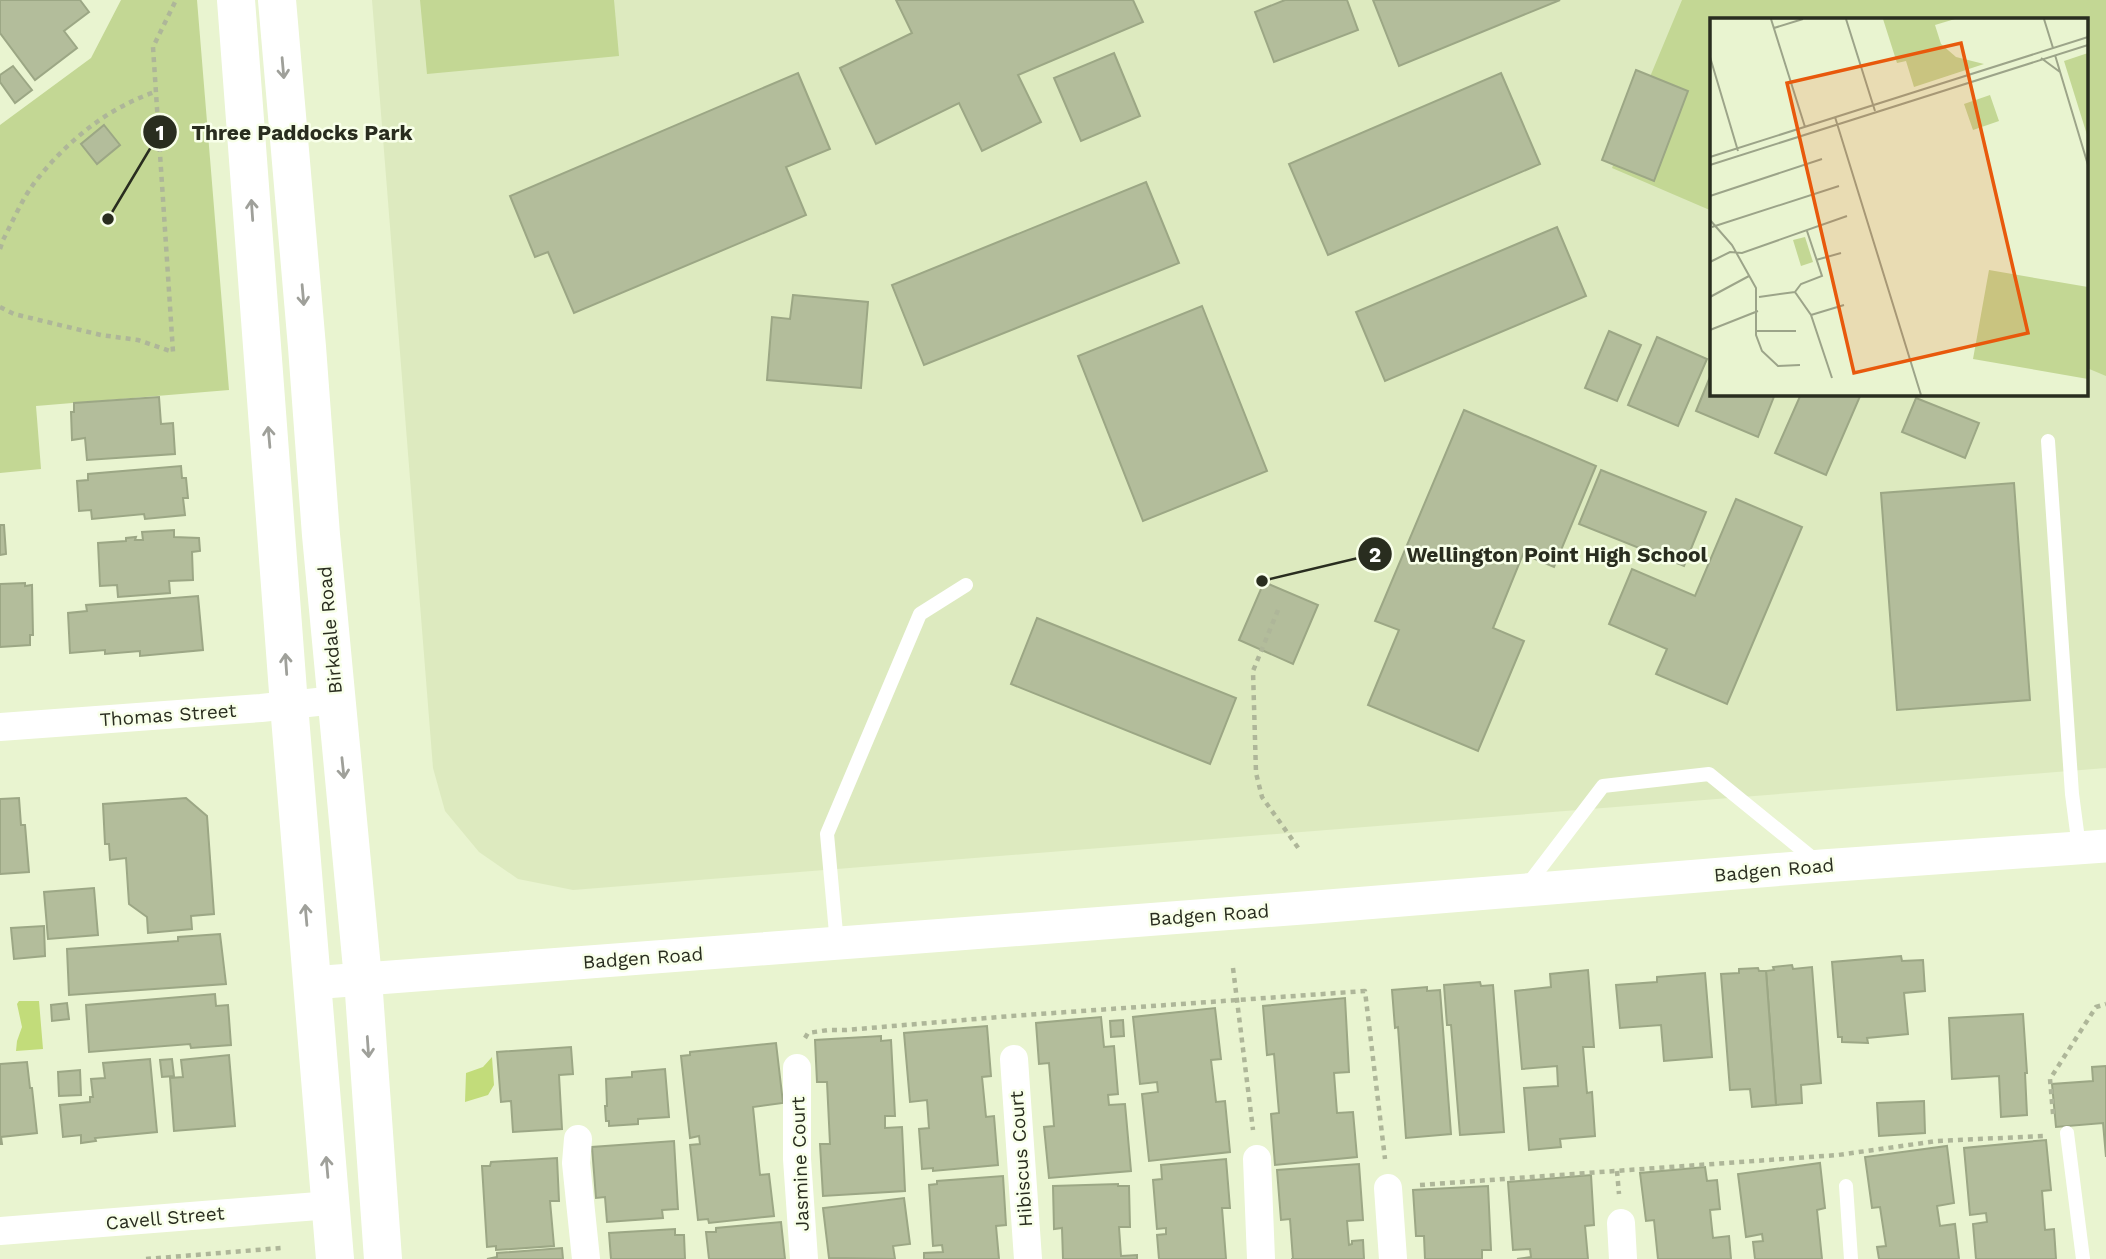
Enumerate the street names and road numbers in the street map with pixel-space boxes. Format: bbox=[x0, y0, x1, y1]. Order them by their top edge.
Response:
street label: Birkdale Road bbox=[313, 565, 347, 695]
street label: Thomas Street bbox=[99, 699, 237, 731]
street label: Badgen Road bbox=[1713, 853, 1835, 887]
street label: Badgen Road bbox=[1148, 899, 1270, 931]
street label: Badgen Road bbox=[582, 942, 704, 974]
street label: Hibiscus Court bbox=[1005, 1090, 1037, 1228]
street label: Jasmine Court bbox=[786, 1096, 814, 1232]
street label: Cavell Street bbox=[105, 1201, 225, 1235]

